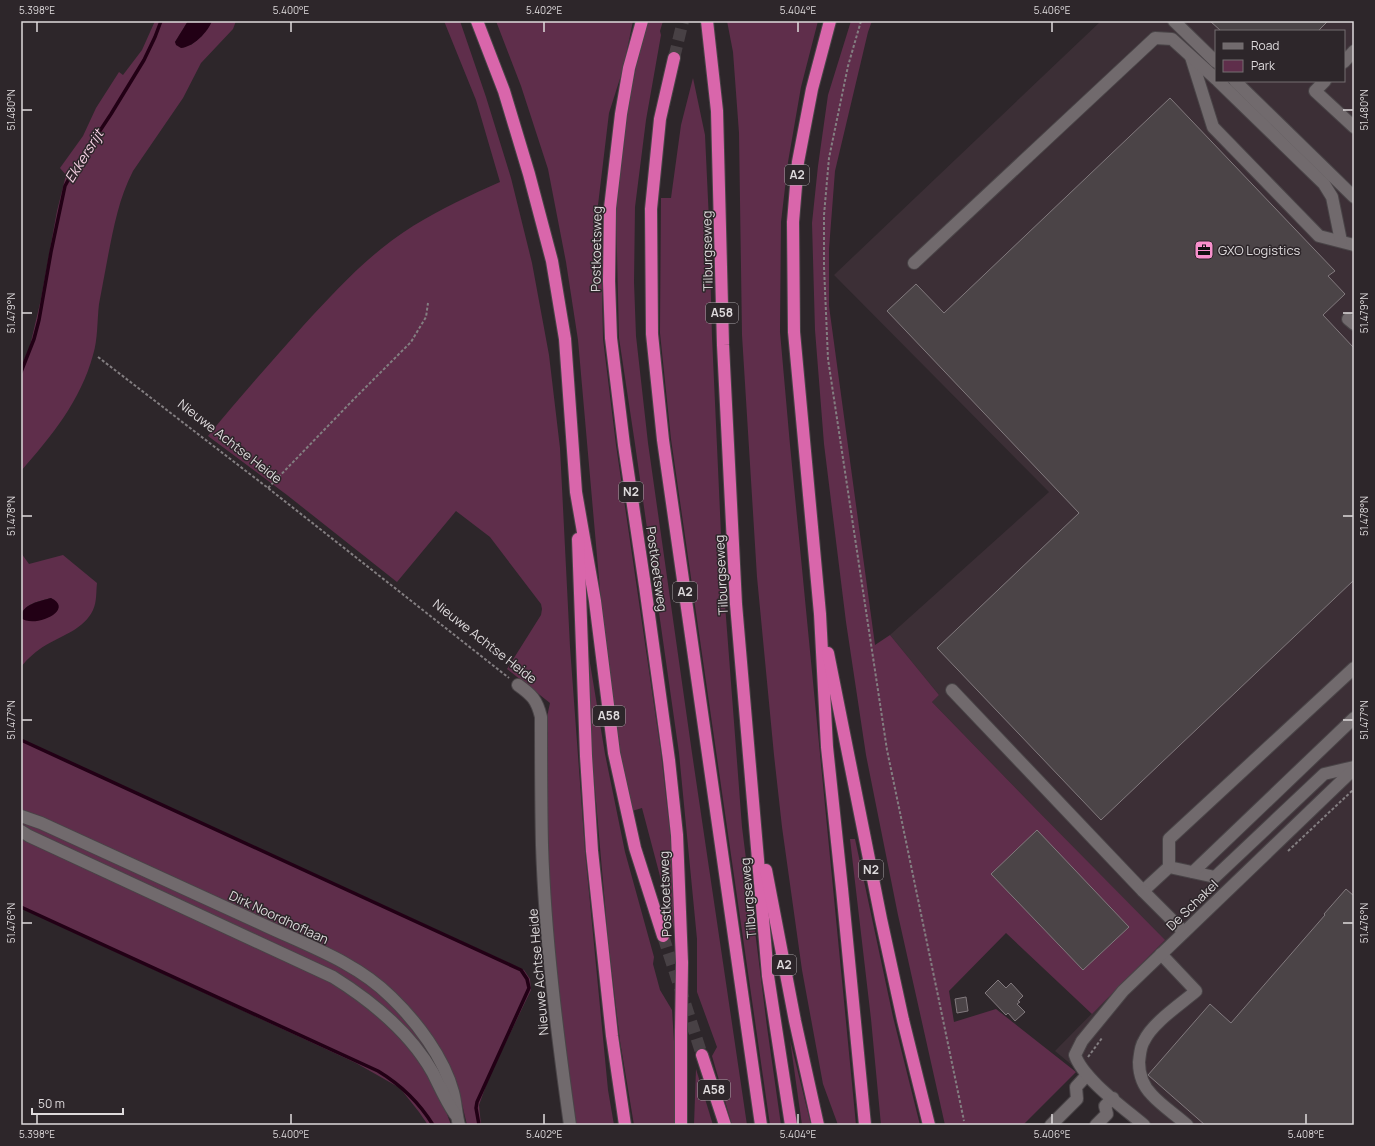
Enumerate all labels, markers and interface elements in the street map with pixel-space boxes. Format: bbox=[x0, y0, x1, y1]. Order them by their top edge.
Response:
text: 5.398°E bbox=[19, 3, 55, 17]
text: 5.400°E bbox=[273, 3, 310, 17]
text: 5.402°E bbox=[526, 3, 562, 17]
text: 5.404°E bbox=[780, 3, 816, 17]
text: 5.406°E bbox=[1034, 3, 1071, 17]
legend bbox=[1215, 30, 1345, 82]
text: Road bbox=[1251, 37, 1279, 54]
text: Park bbox=[1251, 57, 1276, 74]
text: 51.480°N bbox=[4, 89, 18, 130]
text: 51.480°N bbox=[1357, 89, 1371, 130]
water label: Ekkersrijt bbox=[60, 124, 108, 186]
road number: A2 bbox=[785, 165, 809, 185]
street label: Postkoetsweg bbox=[586, 206, 606, 292]
street label: Tilburgseweg bbox=[697, 211, 717, 291]
office icon: GXO Logistics bbox=[1193, 239, 1215, 261]
place label: GXO Logistics bbox=[1218, 241, 1301, 259]
text: 51.479°N bbox=[4, 293, 18, 333]
text: 51.479°N bbox=[1357, 293, 1371, 333]
road number: A58 bbox=[706, 303, 738, 323]
street label: Nieuwe Achtse Heide bbox=[174, 395, 286, 488]
road number: N2 bbox=[619, 482, 643, 502]
text: 51.478°N bbox=[4, 496, 18, 536]
text: 51.478°N bbox=[1357, 496, 1371, 536]
street label: Postkoetsweg bbox=[642, 525, 672, 613]
street label: Tilburgseweg bbox=[710, 534, 732, 616]
road number: A2 bbox=[673, 582, 697, 602]
street label: Nieuwe Achtse Heide bbox=[429, 595, 541, 688]
text: 51.477°N bbox=[4, 700, 18, 740]
text: 51.477°N bbox=[1357, 700, 1371, 740]
road number: A58 bbox=[593, 706, 625, 726]
street label: Postkoetsweg bbox=[655, 851, 675, 937]
street label: Tilburgseweg bbox=[736, 857, 760, 939]
road number: N2 bbox=[859, 860, 883, 880]
street label: De Schakel bbox=[1162, 876, 1222, 934]
street label: Dirk Noordhoflaan bbox=[226, 886, 332, 948]
text: 51.476°N bbox=[4, 903, 18, 943]
text: 51.476°N bbox=[1357, 903, 1371, 943]
street label: Nieuwe Achtse Heide bbox=[523, 907, 553, 1036]
road number: A2 bbox=[772, 955, 796, 975]
road number: A58 bbox=[698, 1080, 730, 1100]
scale bar bbox=[32, 1090, 123, 1116]
text: 50 m bbox=[38, 1095, 65, 1112]
text: 5.398°E bbox=[19, 1127, 55, 1141]
text: 5.400°E bbox=[273, 1127, 310, 1141]
text: 5.402°E bbox=[526, 1127, 562, 1141]
text: 5.404°E bbox=[780, 1127, 816, 1141]
text: 5.406°E bbox=[1034, 1127, 1071, 1141]
text: 5.408°E bbox=[1288, 1127, 1324, 1141]

